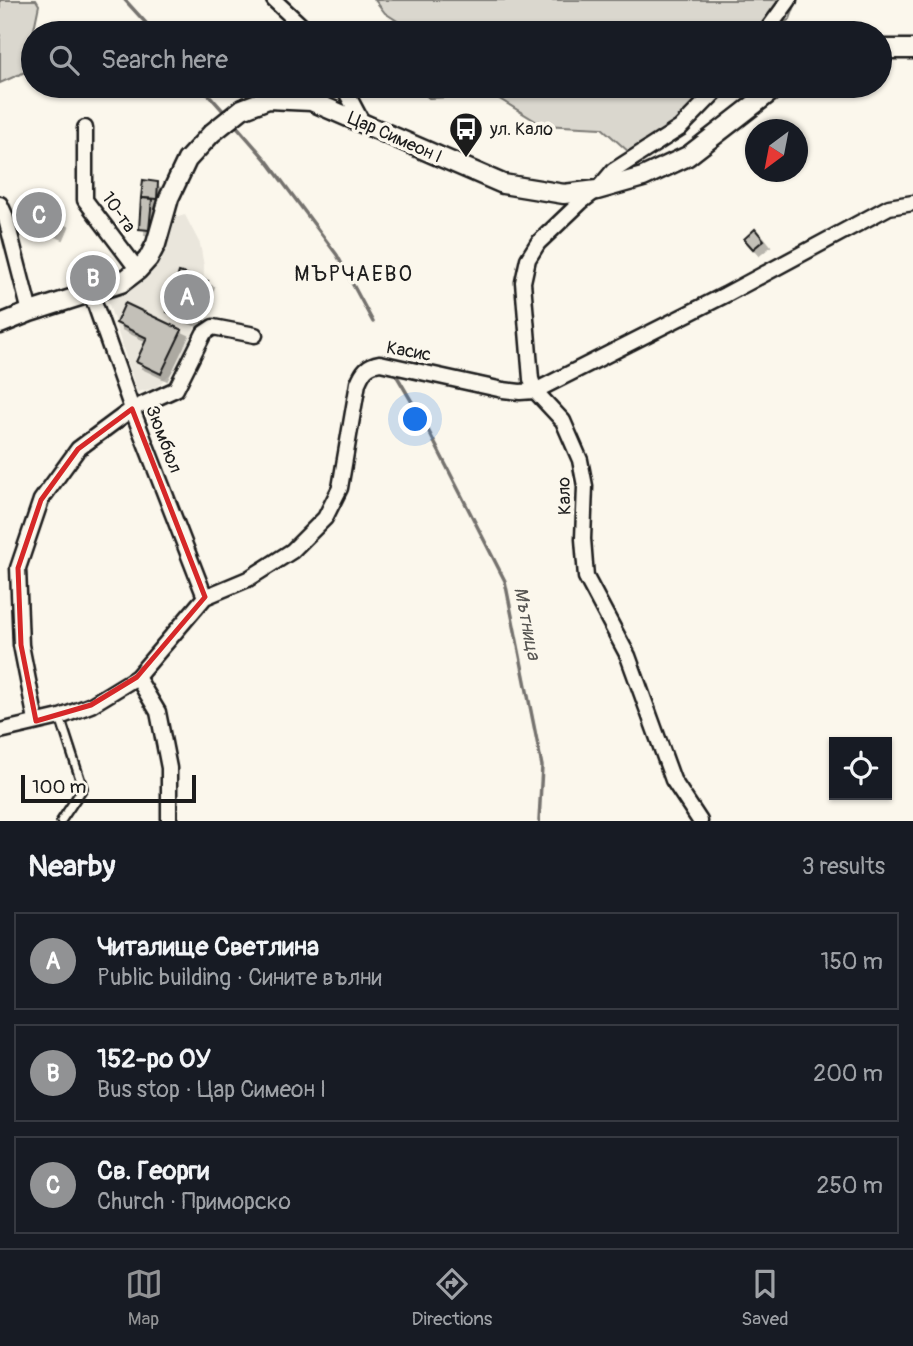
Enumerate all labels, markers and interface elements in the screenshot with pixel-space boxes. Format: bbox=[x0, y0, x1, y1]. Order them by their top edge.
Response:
search box bbox=[21, 21, 892, 98]
icon: search bbox=[45, 41, 83, 79]
text: Search here bbox=[101, 44, 228, 76]
street label: Цар Симеон I bbox=[344, 106, 446, 169]
bus stop icon: ул. Кало bbox=[447, 110, 485, 159]
place label: ул. Кало bbox=[489, 118, 553, 141]
north arrow bbox=[745, 119, 808, 182]
street label: 10-та bbox=[96, 188, 141, 237]
pin: C bbox=[16, 189, 62, 241]
pin: B bbox=[70, 252, 116, 304]
district label: МЪРЧАЕВО bbox=[294, 261, 414, 288]
pin: A bbox=[164, 271, 210, 323]
street label: Касис bbox=[385, 336, 433, 367]
street label: Зюмбюл bbox=[140, 402, 187, 476]
your location bbox=[398, 402, 432, 436]
street label: Кало bbox=[552, 476, 577, 515]
water label: Мътница bbox=[508, 585, 546, 663]
map controls bbox=[829, 737, 892, 800]
button: locate bbox=[829, 737, 892, 800]
scale bar bbox=[21, 772, 196, 804]
text: 100 m bbox=[32, 775, 86, 799]
text: Nearby bbox=[28, 848, 115, 885]
text: 3 results bbox=[802, 852, 885, 881]
text: Читалище Светлина bbox=[97, 931, 319, 963]
text: A bbox=[46, 947, 60, 976]
text: 150 m bbox=[820, 947, 883, 976]
text: Public building · Сините вълни bbox=[97, 963, 382, 992]
text: 152-ро ОУ bbox=[97, 1043, 211, 1075]
text: B bbox=[46, 1059, 60, 1088]
text: 200 m bbox=[813, 1059, 883, 1088]
text: Bus stop · Цар Симеон I bbox=[97, 1075, 326, 1104]
text: Св. Георги bbox=[97, 1155, 209, 1187]
text: C bbox=[46, 1171, 60, 1200]
text: 250 m bbox=[817, 1171, 883, 1200]
text: Church · Приморско bbox=[97, 1187, 291, 1216]
tab: Map bbox=[125, 1265, 163, 1331]
tab: Directions bbox=[412, 1265, 492, 1331]
tab: Saved bbox=[741, 1265, 788, 1331]

